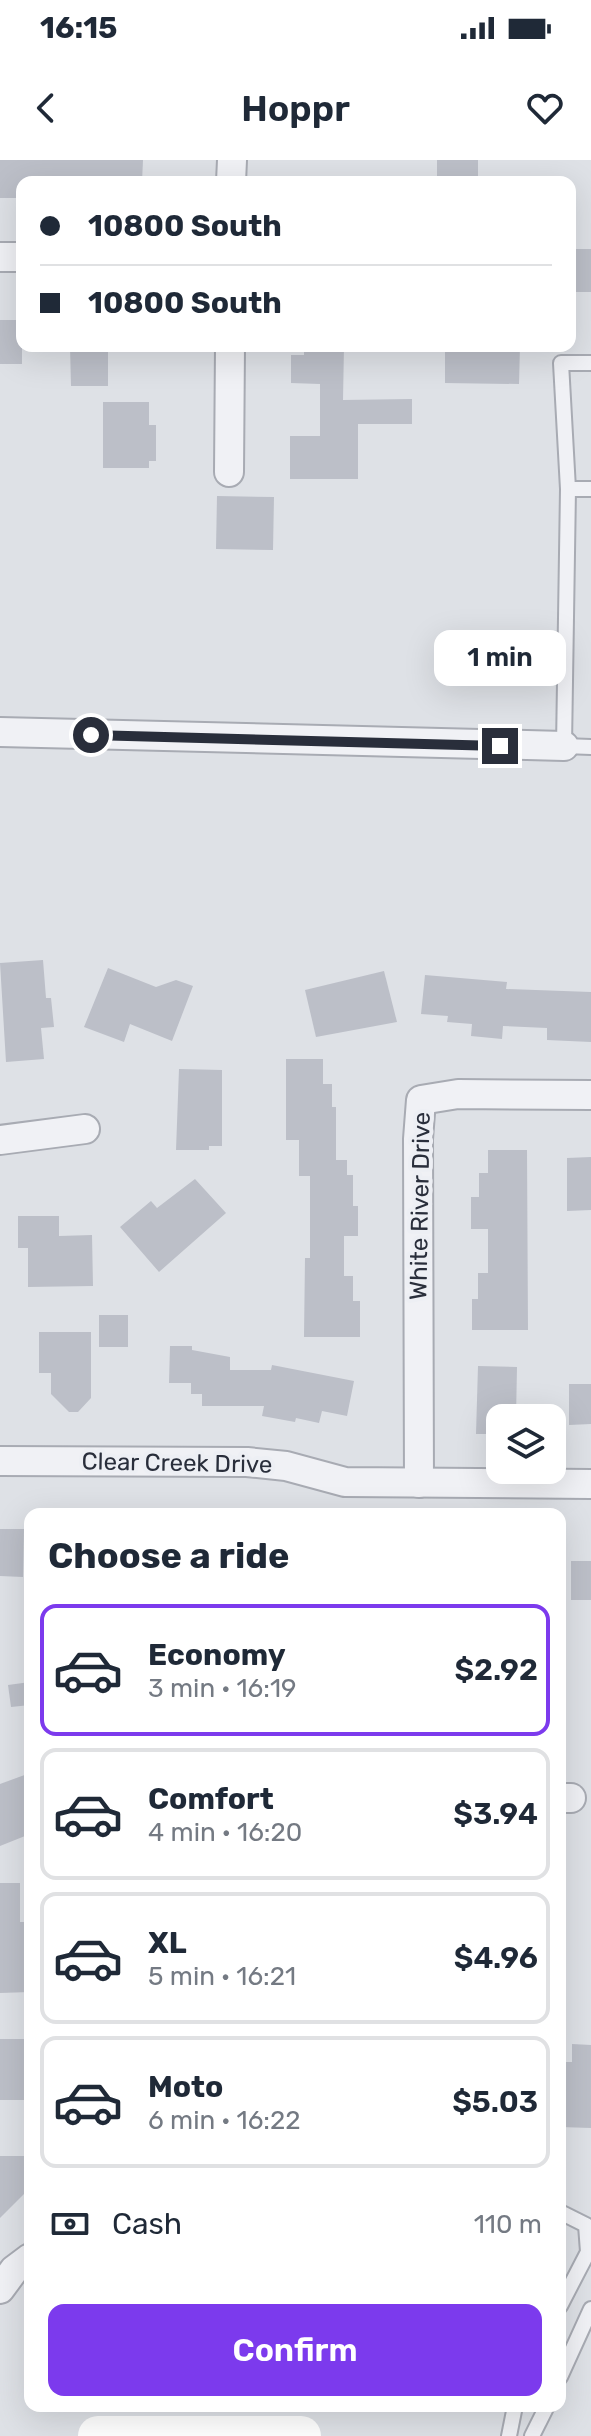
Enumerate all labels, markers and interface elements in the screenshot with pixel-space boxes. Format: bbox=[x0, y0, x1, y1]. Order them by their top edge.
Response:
text: 16:15 bbox=[40, 10, 118, 46]
icon: back bbox=[24, 86, 68, 130]
icon: heart bbox=[523, 86, 567, 130]
text: Hoppr bbox=[241, 87, 350, 130]
text: 10800 South bbox=[88, 208, 282, 244]
text: 10800 South bbox=[88, 285, 282, 321]
callout: 1 min bbox=[434, 630, 566, 686]
text: 1 min bbox=[467, 642, 533, 673]
route start bbox=[73, 717, 109, 753]
route end bbox=[482, 728, 518, 764]
street label: White River Drive bbox=[404, 1112, 436, 1300]
map controls bbox=[486, 1404, 566, 1484]
button: layers bbox=[486, 1404, 566, 1484]
street label: Clear Creek Drive bbox=[82, 1447, 272, 1479]
text: Choose a ride bbox=[48, 1534, 289, 1577]
icon: car bbox=[52, 1634, 124, 1706]
text: Economy bbox=[148, 1637, 286, 1673]
text: $2.92 bbox=[454, 1652, 538, 1688]
text: 3 min · 16:19 bbox=[148, 1673, 297, 1704]
icon: car bbox=[52, 1778, 124, 1850]
text: Comfort bbox=[148, 1781, 274, 1817]
text: $3.94 bbox=[453, 1796, 538, 1832]
text: 4 min · 16:20 bbox=[148, 1817, 302, 1848]
icon: car bbox=[52, 1922, 124, 1994]
text: XL bbox=[148, 1925, 187, 1961]
text: $4.96 bbox=[454, 1940, 538, 1976]
text: 5 min · 16:21 bbox=[148, 1961, 296, 1992]
icon: car bbox=[52, 2066, 124, 2138]
text: Moto bbox=[148, 2069, 223, 2105]
text: $5.03 bbox=[452, 2084, 538, 2120]
text: 6 min · 16:22 bbox=[148, 2105, 301, 2136]
icon: cash bbox=[48, 2202, 92, 2246]
text: Cash bbox=[112, 2206, 182, 2242]
text: 110 m bbox=[474, 2209, 542, 2240]
button: Confirm bbox=[48, 2304, 542, 2396]

